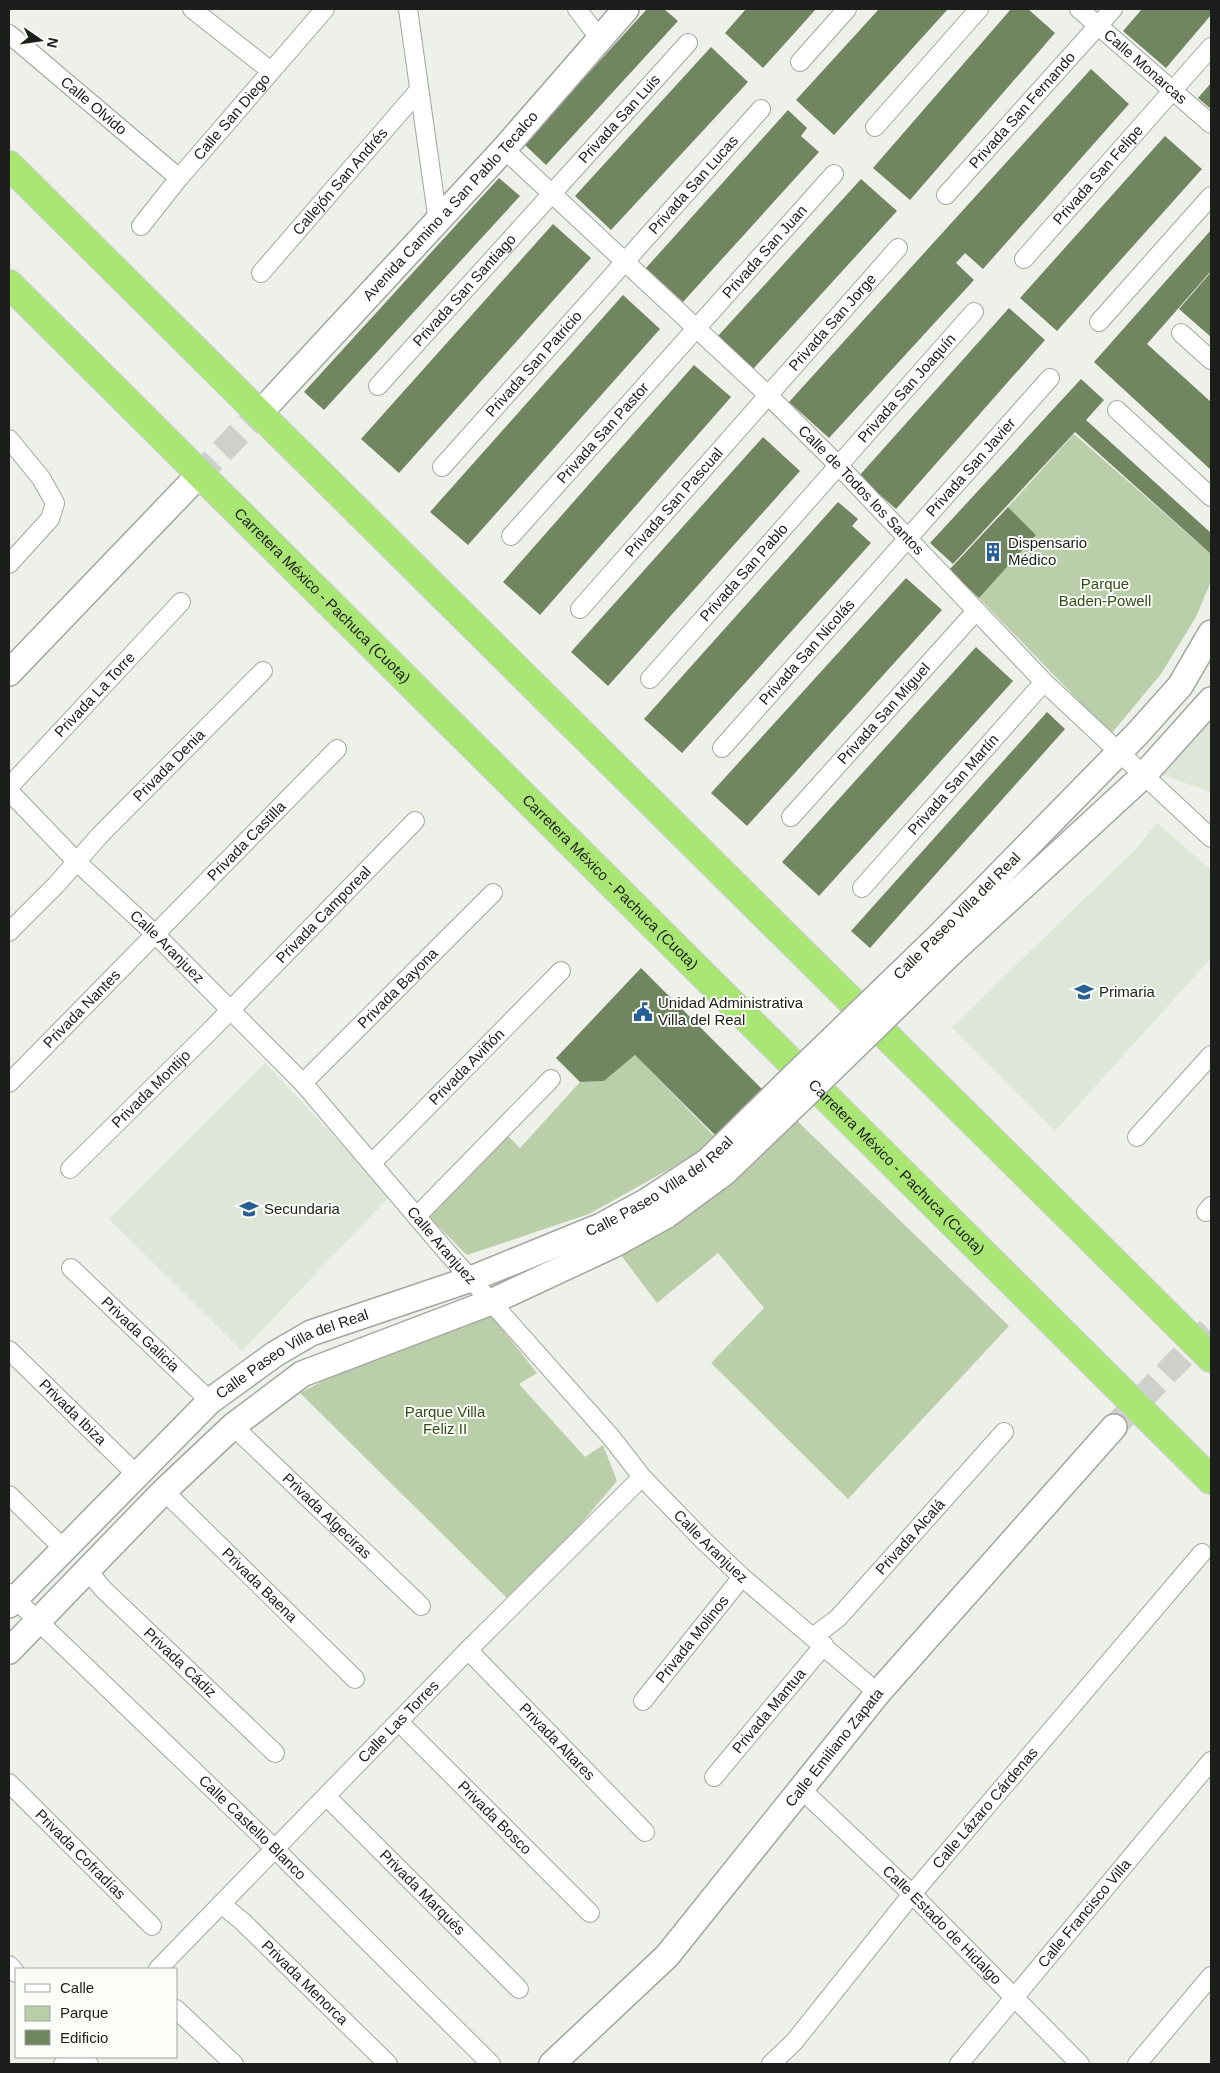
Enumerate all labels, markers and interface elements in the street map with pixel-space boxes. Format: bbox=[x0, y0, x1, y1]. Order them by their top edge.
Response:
north arrow bbox=[15, 15, 65, 65]
street label: Calle Monarcas bbox=[1101, 26, 1191, 107]
text: N bbox=[44, 36, 62, 50]
street label: Privada San Fernando bbox=[965, 48, 1078, 171]
street label: Calle San Diego bbox=[190, 70, 273, 163]
street label: Privada San Luis bbox=[575, 71, 663, 166]
street label: Calle Olvido bbox=[58, 73, 130, 138]
street label: Avenida Camino a San Pablo Tecalco bbox=[359, 108, 541, 304]
street label: Privada San Felipe bbox=[1049, 121, 1146, 228]
street label: Callejón San Andrés bbox=[289, 124, 391, 238]
street label: Privada San Lucas bbox=[645, 132, 741, 237]
street label: Privada San Juan bbox=[719, 202, 810, 301]
street label: Privada San Santiago bbox=[409, 230, 519, 350]
street label: Privada San Jorge bbox=[785, 270, 879, 374]
street label: Privada San Patricio bbox=[482, 307, 585, 420]
street label: Privada San Joaquín bbox=[854, 330, 959, 446]
street label: Privada San Pastor bbox=[553, 379, 652, 487]
street label: Privada San Javier bbox=[922, 414, 1019, 520]
street label: Calle de Todos los Santos bbox=[795, 422, 928, 558]
street label: Privada San Pascual bbox=[621, 444, 726, 560]
street label: Carretera México - Pachuca (Cuota) bbox=[231, 504, 414, 686]
street label: Privada San Pablo bbox=[696, 520, 791, 624]
place label: Dispensario Médico bbox=[1008, 534, 1087, 568]
building icon: Dispensario Médico bbox=[982, 541, 1004, 563]
park label: Parque Baden-Powell bbox=[1059, 575, 1151, 609]
street label: Privada San Nicolás bbox=[755, 596, 858, 708]
street label: Privada La Torre bbox=[51, 648, 138, 740]
street label: Privada San Miguel bbox=[834, 659, 933, 767]
street label: Privada Denia bbox=[129, 725, 208, 805]
street label: Privada San Martín bbox=[904, 730, 1002, 838]
street label: Carretera México - Pachuca (Cuota) bbox=[519, 791, 702, 973]
street label: Privada Castilla bbox=[204, 797, 289, 884]
street label: Calle Paseo Villa del Real bbox=[890, 849, 1024, 983]
street label: Privada Camporeal bbox=[272, 863, 374, 966]
street label: Calle Aranjuez bbox=[127, 906, 208, 986]
street label: Privada Bayona bbox=[354, 944, 441, 1031]
street label: Privada Nantes bbox=[40, 966, 124, 1051]
school or university icon: Primaria bbox=[1073, 981, 1095, 1003]
place label: Primaria bbox=[1099, 983, 1155, 1000]
place label: Unidad Administrativa Villa del Real bbox=[658, 994, 804, 1028]
public building icon: Unidad Administrativa Villa del Real bbox=[632, 1001, 654, 1023]
street label: Privada Aviñón bbox=[425, 1025, 507, 1108]
street label: Privada Montijo bbox=[108, 1046, 194, 1131]
street label: Carretera México - Pachuca (Cuota) bbox=[805, 1076, 988, 1258]
street label: Calle Paseo Villa del Real bbox=[583, 1133, 736, 1239]
school or university icon: Secundaria bbox=[238, 1198, 260, 1220]
place label: Secundaria bbox=[264, 1200, 341, 1217]
street label: Calle Aranjuez bbox=[404, 1203, 480, 1287]
street label: Privada Galicia bbox=[98, 1293, 184, 1375]
street label: Calle Paseo Villa del Real bbox=[212, 1305, 370, 1402]
street label: Privada Ibiza bbox=[36, 1375, 110, 1449]
park label: Parque Villa Feliz II bbox=[405, 1403, 486, 1437]
street label: Privada Algeciras bbox=[279, 1469, 375, 1562]
street label: Privada Alcalá bbox=[872, 1495, 948, 1578]
street label: Calle Aranjuez bbox=[671, 1506, 751, 1586]
street label: Privada Baena bbox=[219, 1544, 301, 1626]
street label: Privada Molinos bbox=[652, 1592, 732, 1686]
street label: Privada Cádiz bbox=[141, 1624, 220, 1701]
street label: Privada Mantua bbox=[728, 1664, 809, 1756]
street label: Calle Las Torres bbox=[354, 1677, 442, 1766]
street label: Calle Emiliano Zapata bbox=[781, 1684, 887, 1810]
street label: Privada Altares bbox=[516, 1699, 599, 1784]
street label: Calle Lázaro Cárdenas bbox=[929, 1744, 1041, 1872]
street label: Calle Castello Blanco bbox=[196, 1771, 310, 1883]
street label: Privada Bosco bbox=[455, 1777, 535, 1858]
street label: Privada Cofradías bbox=[32, 1806, 129, 1903]
street label: Privada Marqués bbox=[377, 1846, 469, 1938]
street label: Calle Francisco Villa bbox=[1034, 1855, 1134, 1971]
street label: Calle Estado de Hidalgo bbox=[879, 1862, 1005, 1988]
street label: Privada Menorca bbox=[259, 1936, 352, 2028]
legend bbox=[15, 1968, 178, 2058]
text: Calle bbox=[60, 1979, 94, 1996]
text: Parque bbox=[60, 2004, 108, 2021]
text: Edificio bbox=[60, 2029, 108, 2046]

